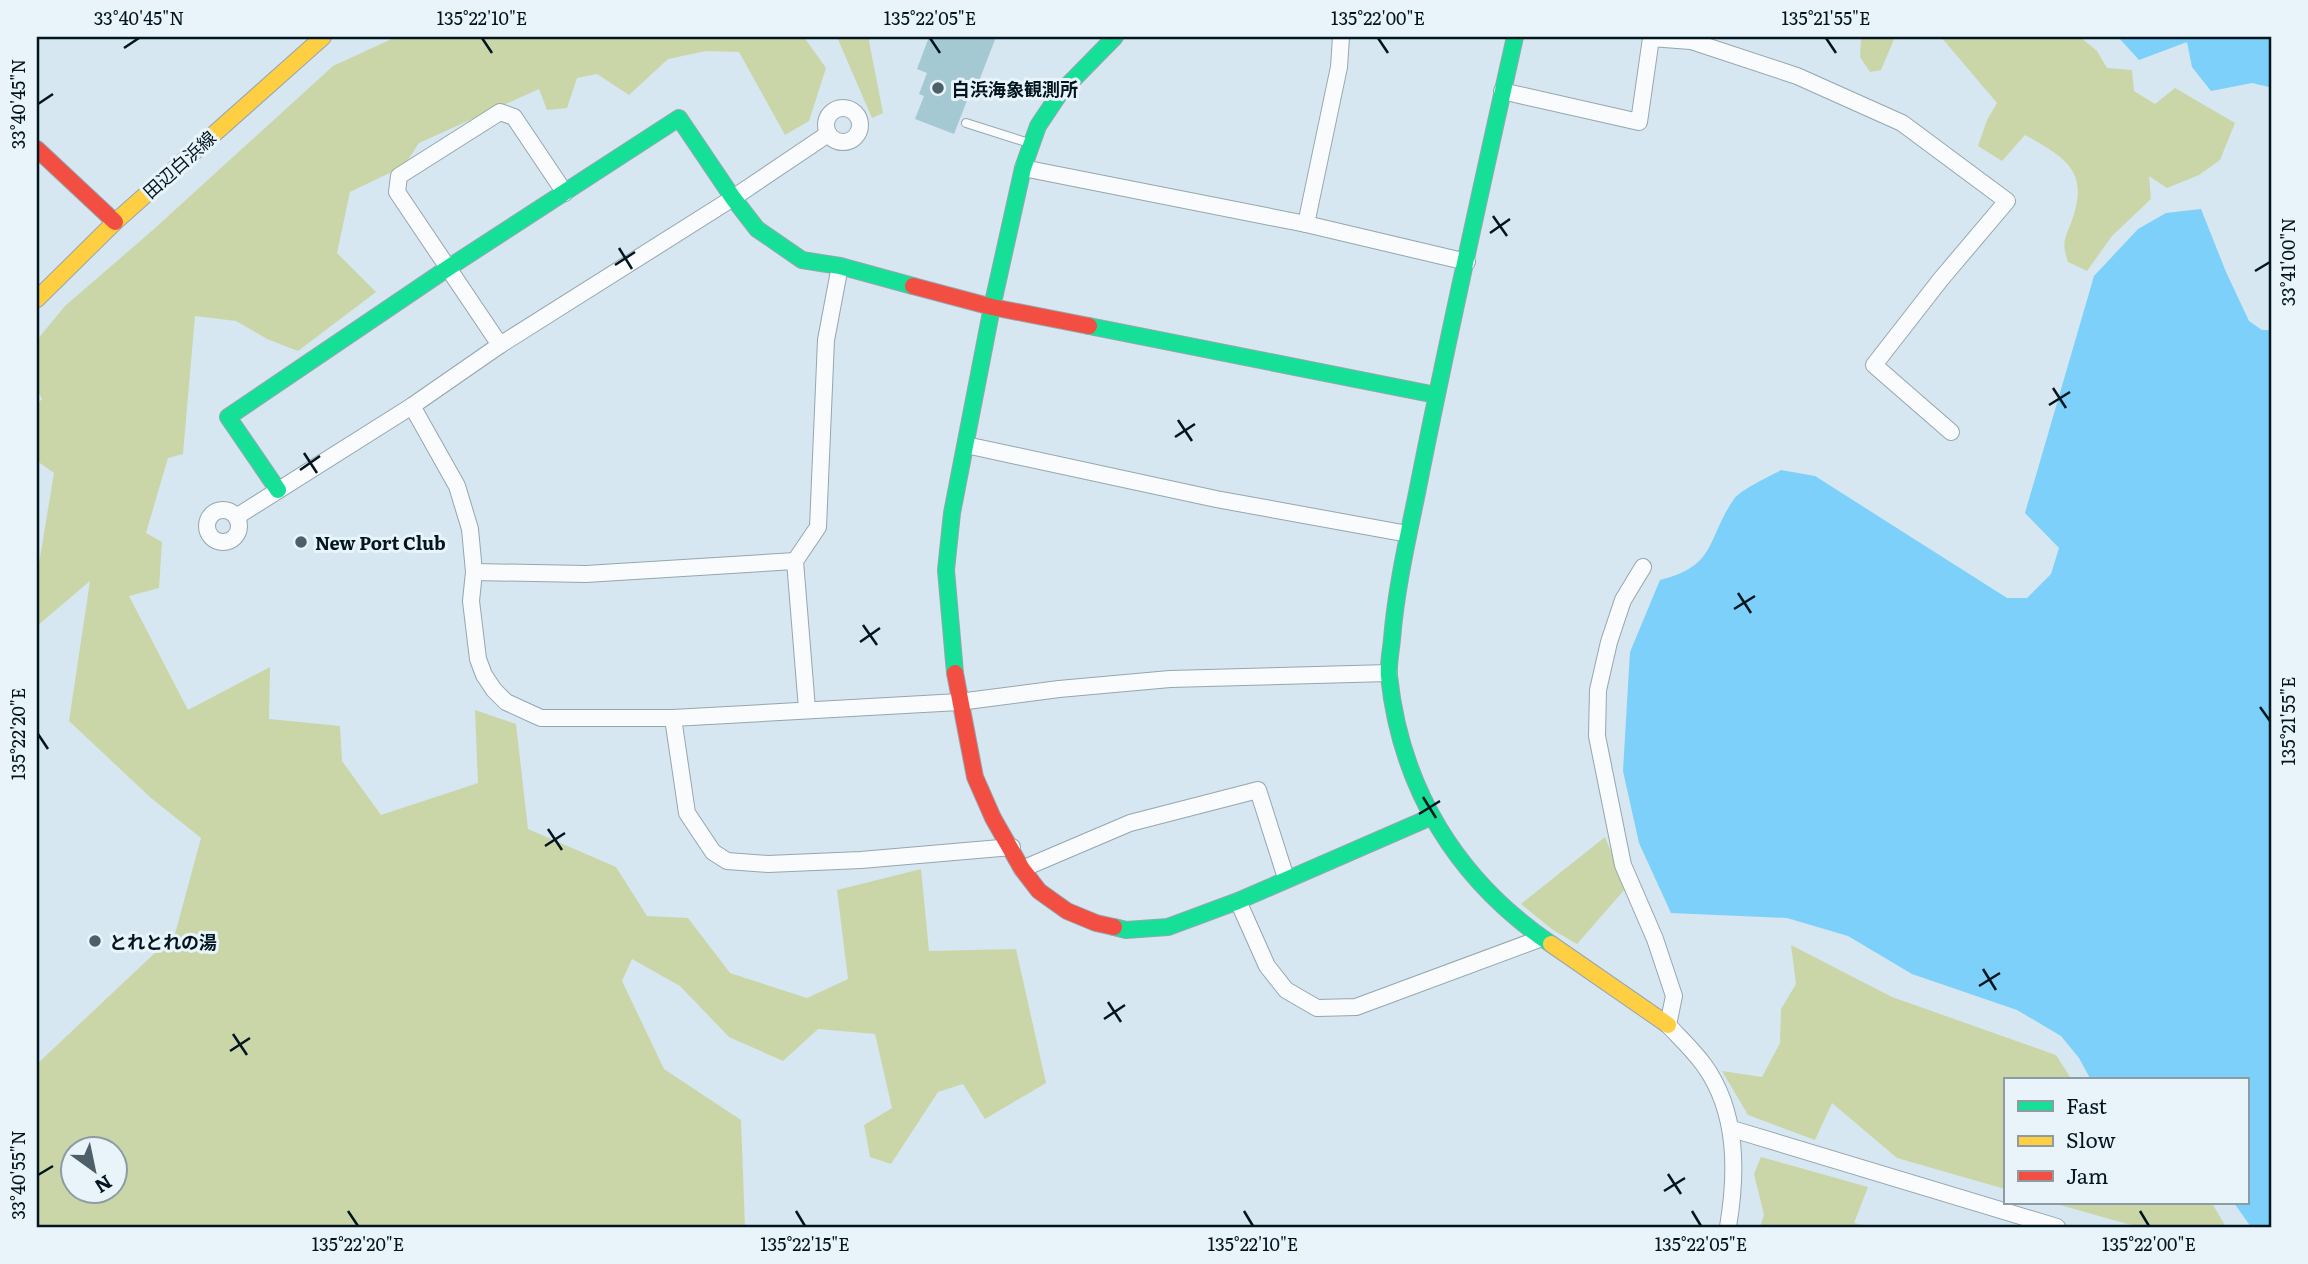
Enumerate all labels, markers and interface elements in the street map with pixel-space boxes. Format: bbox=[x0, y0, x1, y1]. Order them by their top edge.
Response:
text: 33°40'45"N bbox=[94, 4, 184, 31]
text: 135°22'10"E bbox=[437, 4, 527, 31]
text: 135°22'05"E bbox=[884, 4, 976, 31]
text: 135°22'00"E bbox=[1331, 4, 1425, 31]
text: 135°21'55"E bbox=[1782, 4, 1870, 31]
text: 33°40'45"N bbox=[4, 59, 31, 149]
place label: 白浜海象観測所 bbox=[952, 75, 1078, 102]
marker: 白浜海象観測所 bbox=[930, 80, 946, 96]
street label: 田辺白浜線 bbox=[137, 124, 221, 204]
text: 33°41'00"N bbox=[2274, 218, 2301, 306]
place label: New Port Club bbox=[315, 529, 446, 556]
marker: New Port Club bbox=[293, 534, 309, 550]
text: 135°21'55"E bbox=[2274, 677, 2301, 765]
text: 135°22'20"E bbox=[4, 688, 31, 780]
place label: とれとれの湯 bbox=[109, 928, 217, 955]
marker: とれとれの湯 bbox=[87, 933, 103, 949]
legend bbox=[2004, 1078, 2248, 1204]
text: Fast bbox=[2066, 1089, 2107, 1120]
text: Slow bbox=[2066, 1123, 2116, 1154]
text: 33°40'55"N bbox=[4, 1130, 31, 1220]
north arrow bbox=[60, 1134, 130, 1204]
text: Jam bbox=[2066, 1159, 2108, 1190]
text: N bbox=[89, 1169, 118, 1201]
text: 135°22'20"E bbox=[312, 1230, 404, 1257]
text: 135°22'15"E bbox=[760, 1230, 850, 1257]
text: 135°22'10"E bbox=[1208, 1230, 1298, 1257]
text: 135°22'05"E bbox=[1655, 1230, 1747, 1257]
text: 135°22'00"E bbox=[2102, 1230, 2196, 1257]

